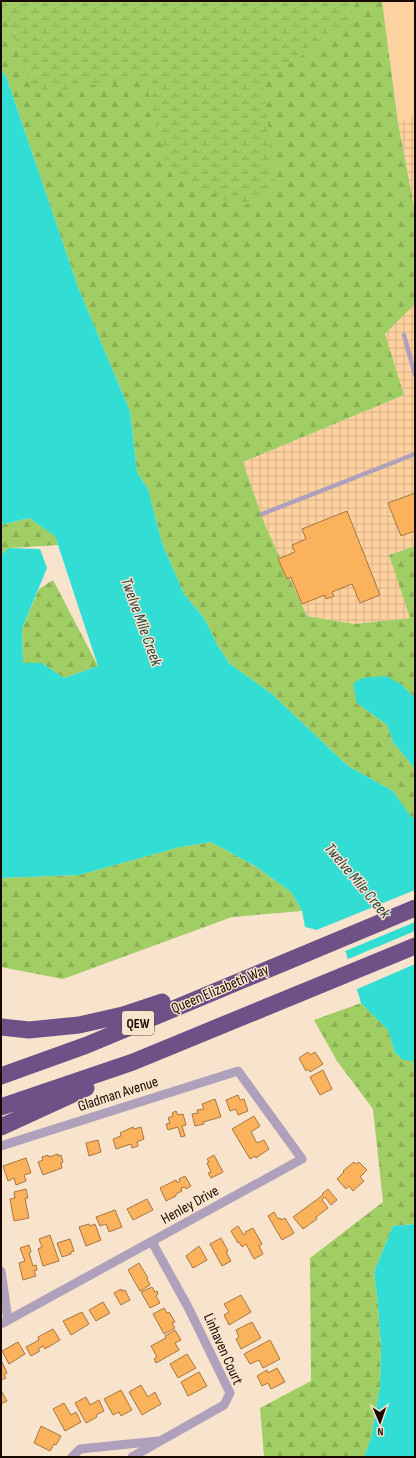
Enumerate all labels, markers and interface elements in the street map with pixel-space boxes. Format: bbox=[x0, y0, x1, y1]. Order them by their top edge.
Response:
water label: Twelve Mile Creek bbox=[116, 575, 166, 670]
water label: Twelve Mile Creek bbox=[320, 839, 395, 923]
street label: Queen Elizabeth Way bbox=[168, 960, 272, 1018]
road number: QEW bbox=[122, 1011, 154, 1035]
street label: Gladman Avenue bbox=[75, 1072, 161, 1116]
street label: Henley Drive bbox=[158, 1181, 222, 1229]
street label: Linhaven Court bbox=[199, 1310, 247, 1388]
north arrow bbox=[360, 1402, 400, 1442]
text: N bbox=[377, 1425, 383, 1438]

